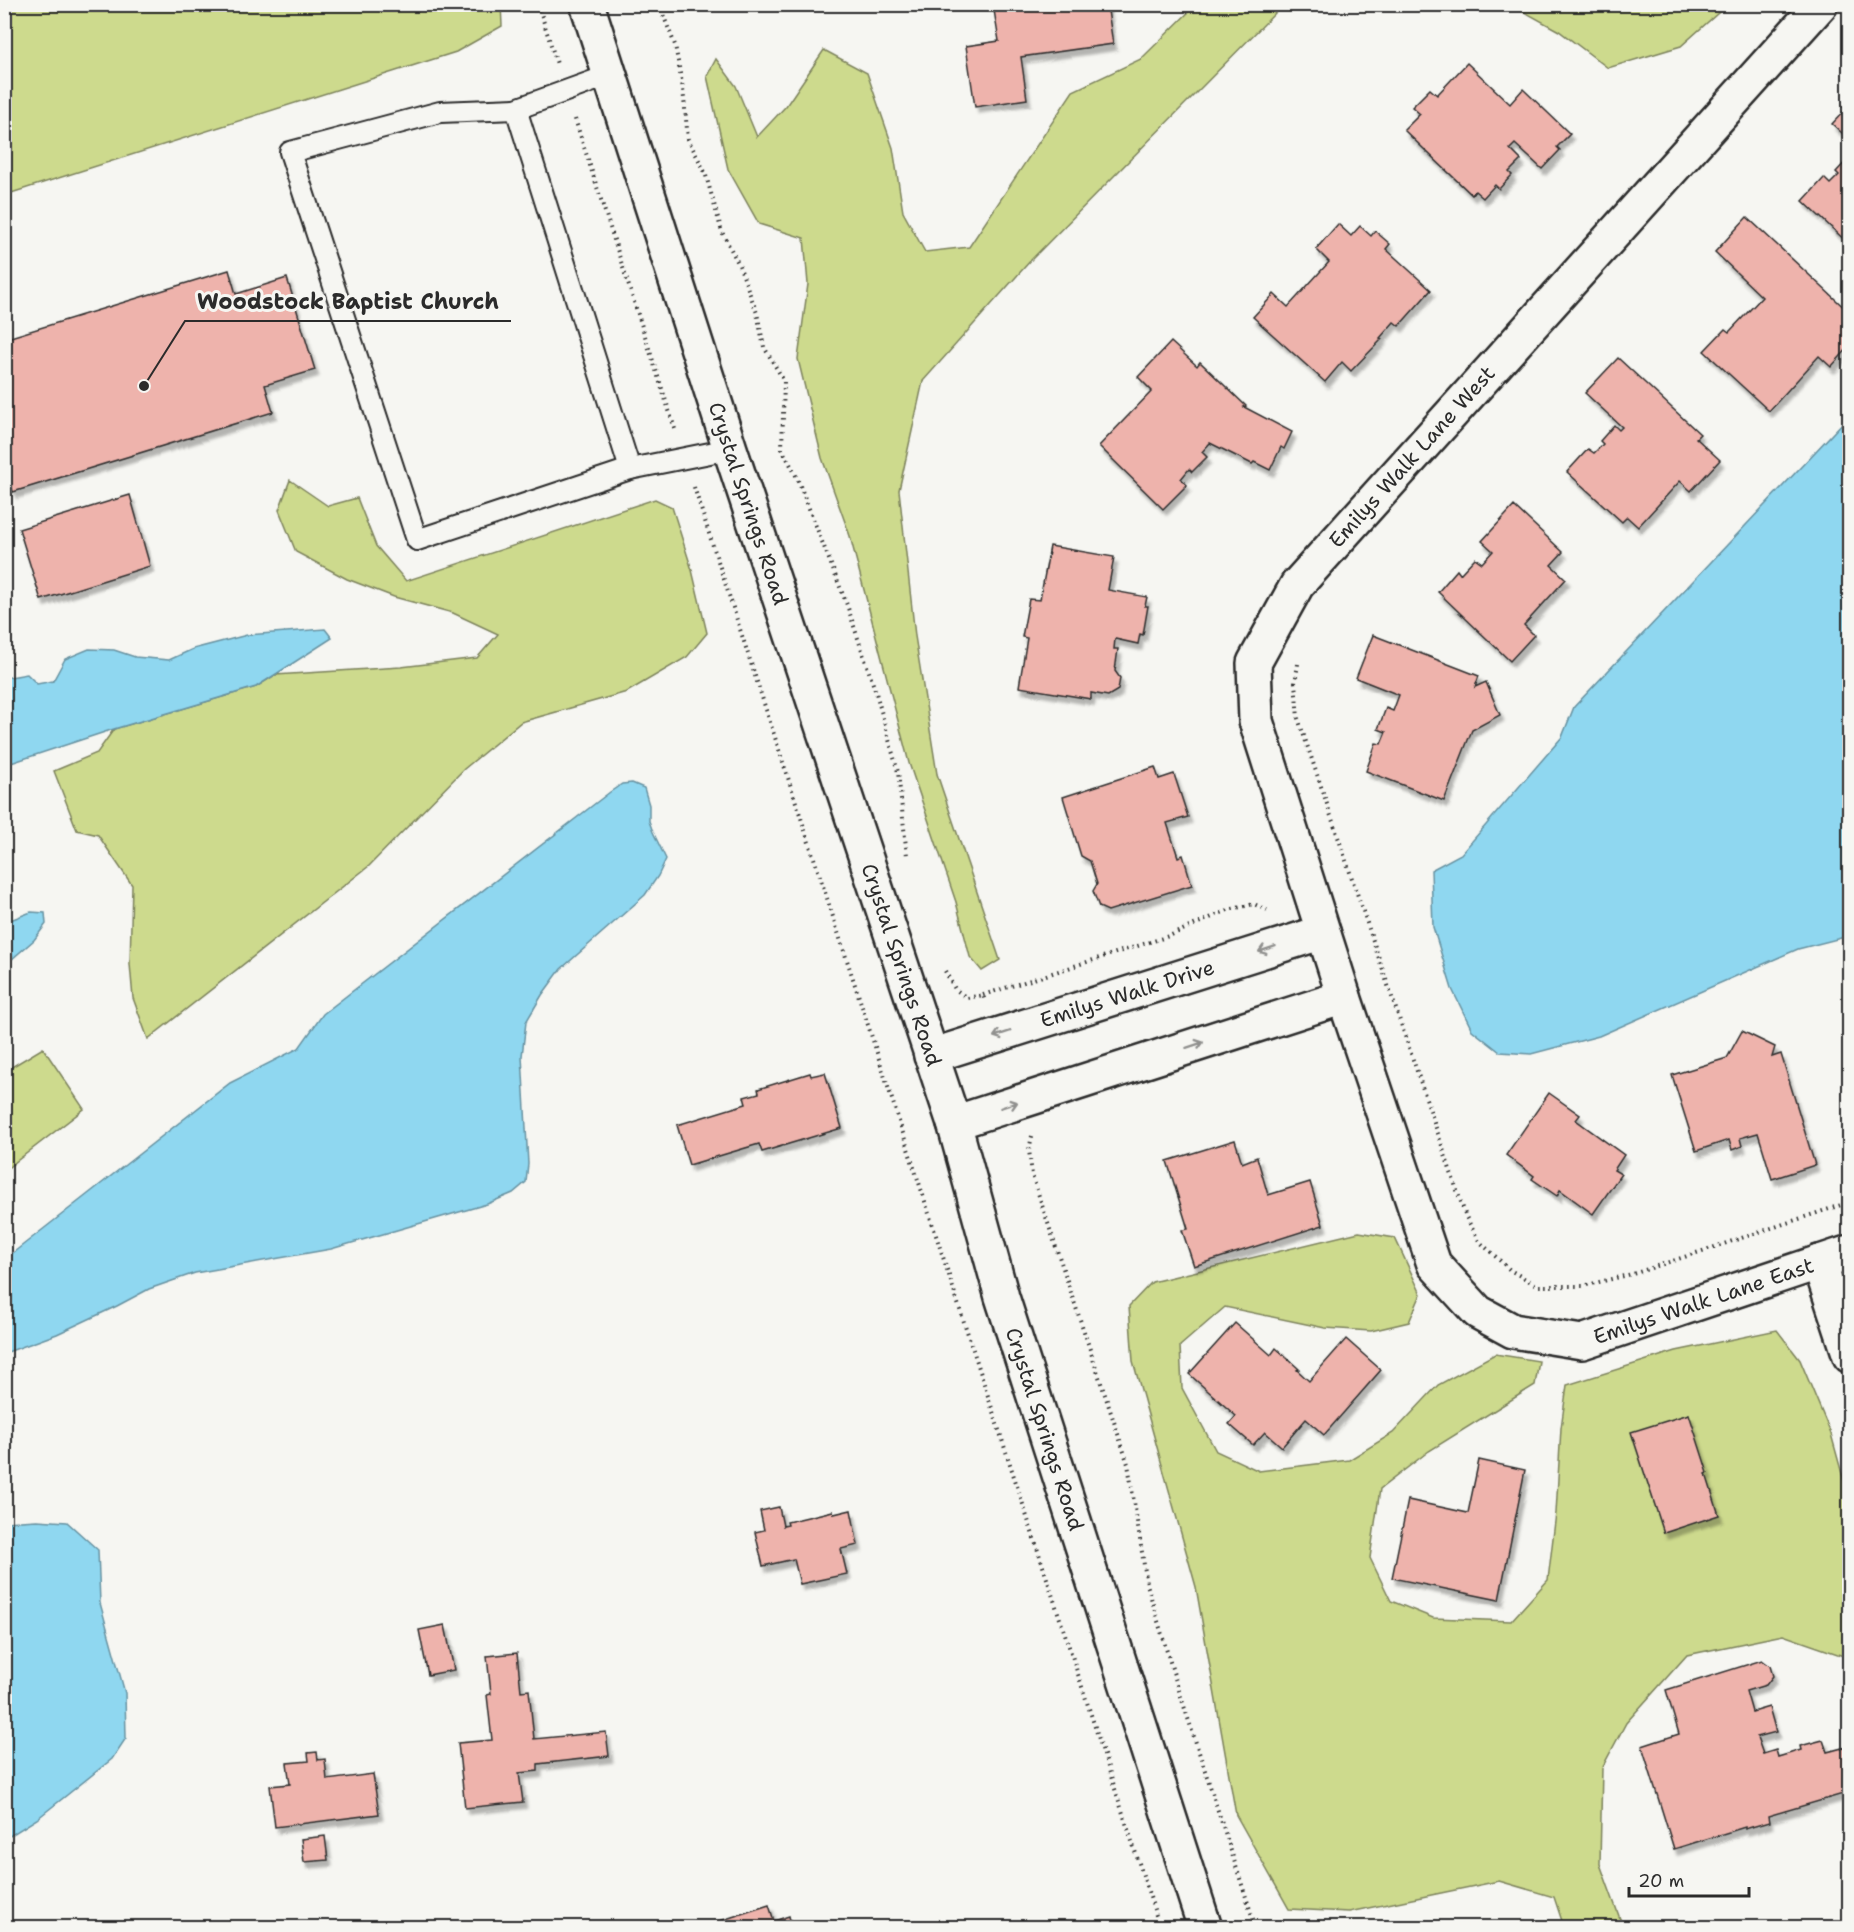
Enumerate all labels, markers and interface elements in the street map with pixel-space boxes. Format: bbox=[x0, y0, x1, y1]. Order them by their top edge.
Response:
callout: Woodstock Baptist Church bbox=[185, 281, 511, 321]
text: Woodstock Baptist Church bbox=[197, 287, 499, 316]
street label: Emilys Walk Lane West bbox=[1323, 360, 1501, 554]
street label: Crystal Springs Road bbox=[702, 399, 795, 609]
street label: Crystal Springs Road bbox=[855, 860, 948, 1070]
one-way arrow bbox=[1258, 945, 1277, 956]
street label: Emilys Walk Drive bbox=[1037, 953, 1218, 1035]
one-way arrow bbox=[993, 1029, 1012, 1040]
one-way arrow bbox=[1185, 1039, 1204, 1050]
one-way arrow bbox=[999, 1098, 1018, 1109]
street label: Emilys Walk Lane East bbox=[1590, 1251, 1817, 1351]
street label: Crystal Springs Road bbox=[999, 1324, 1090, 1534]
scale bar bbox=[1629, 1860, 1749, 1898]
text: 20 m bbox=[1638, 1869, 1684, 1893]

